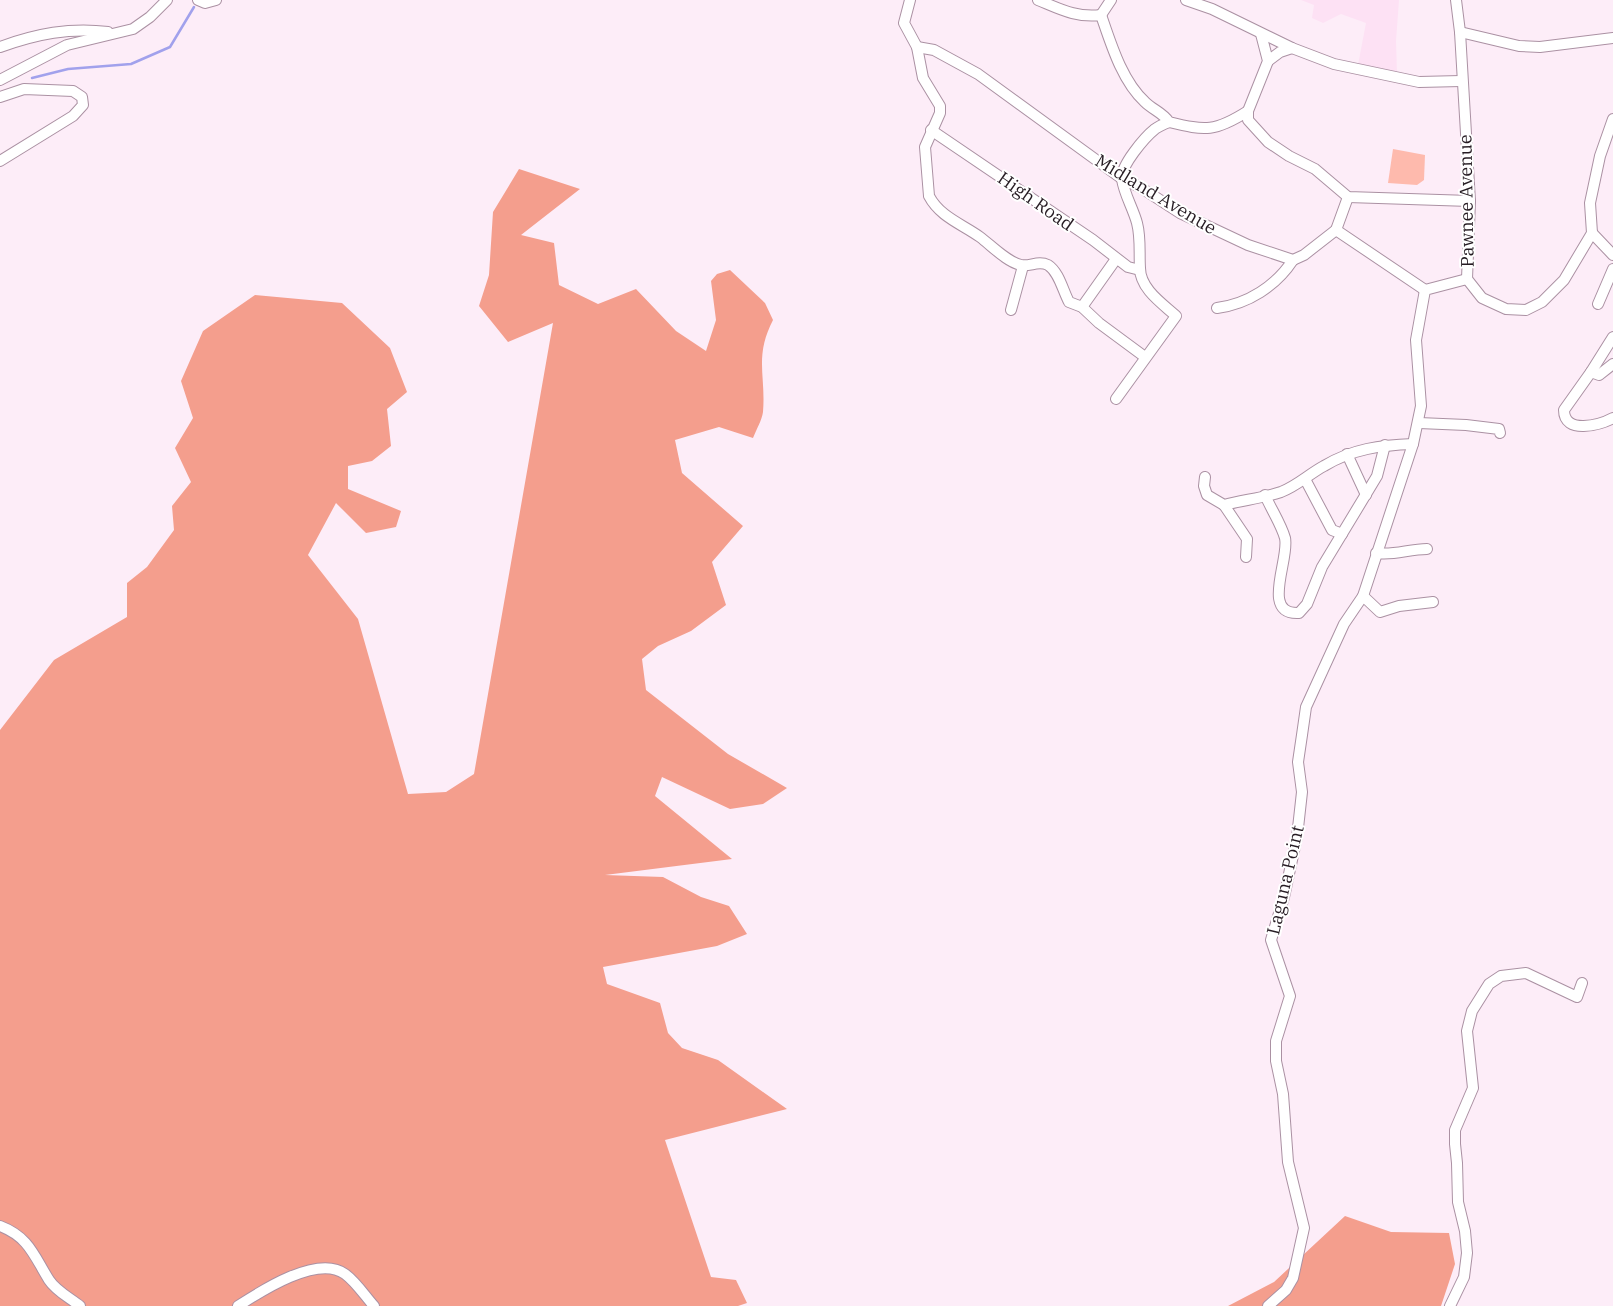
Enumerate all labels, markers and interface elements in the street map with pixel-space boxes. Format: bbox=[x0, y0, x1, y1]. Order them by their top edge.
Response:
street label: Pawnee Avenue bbox=[1453, 134, 1479, 268]
street label: Midland Avenue bbox=[1091, 149, 1221, 239]
street label: High Road bbox=[993, 166, 1079, 236]
street label: Laguna Point bbox=[1261, 823, 1309, 937]

